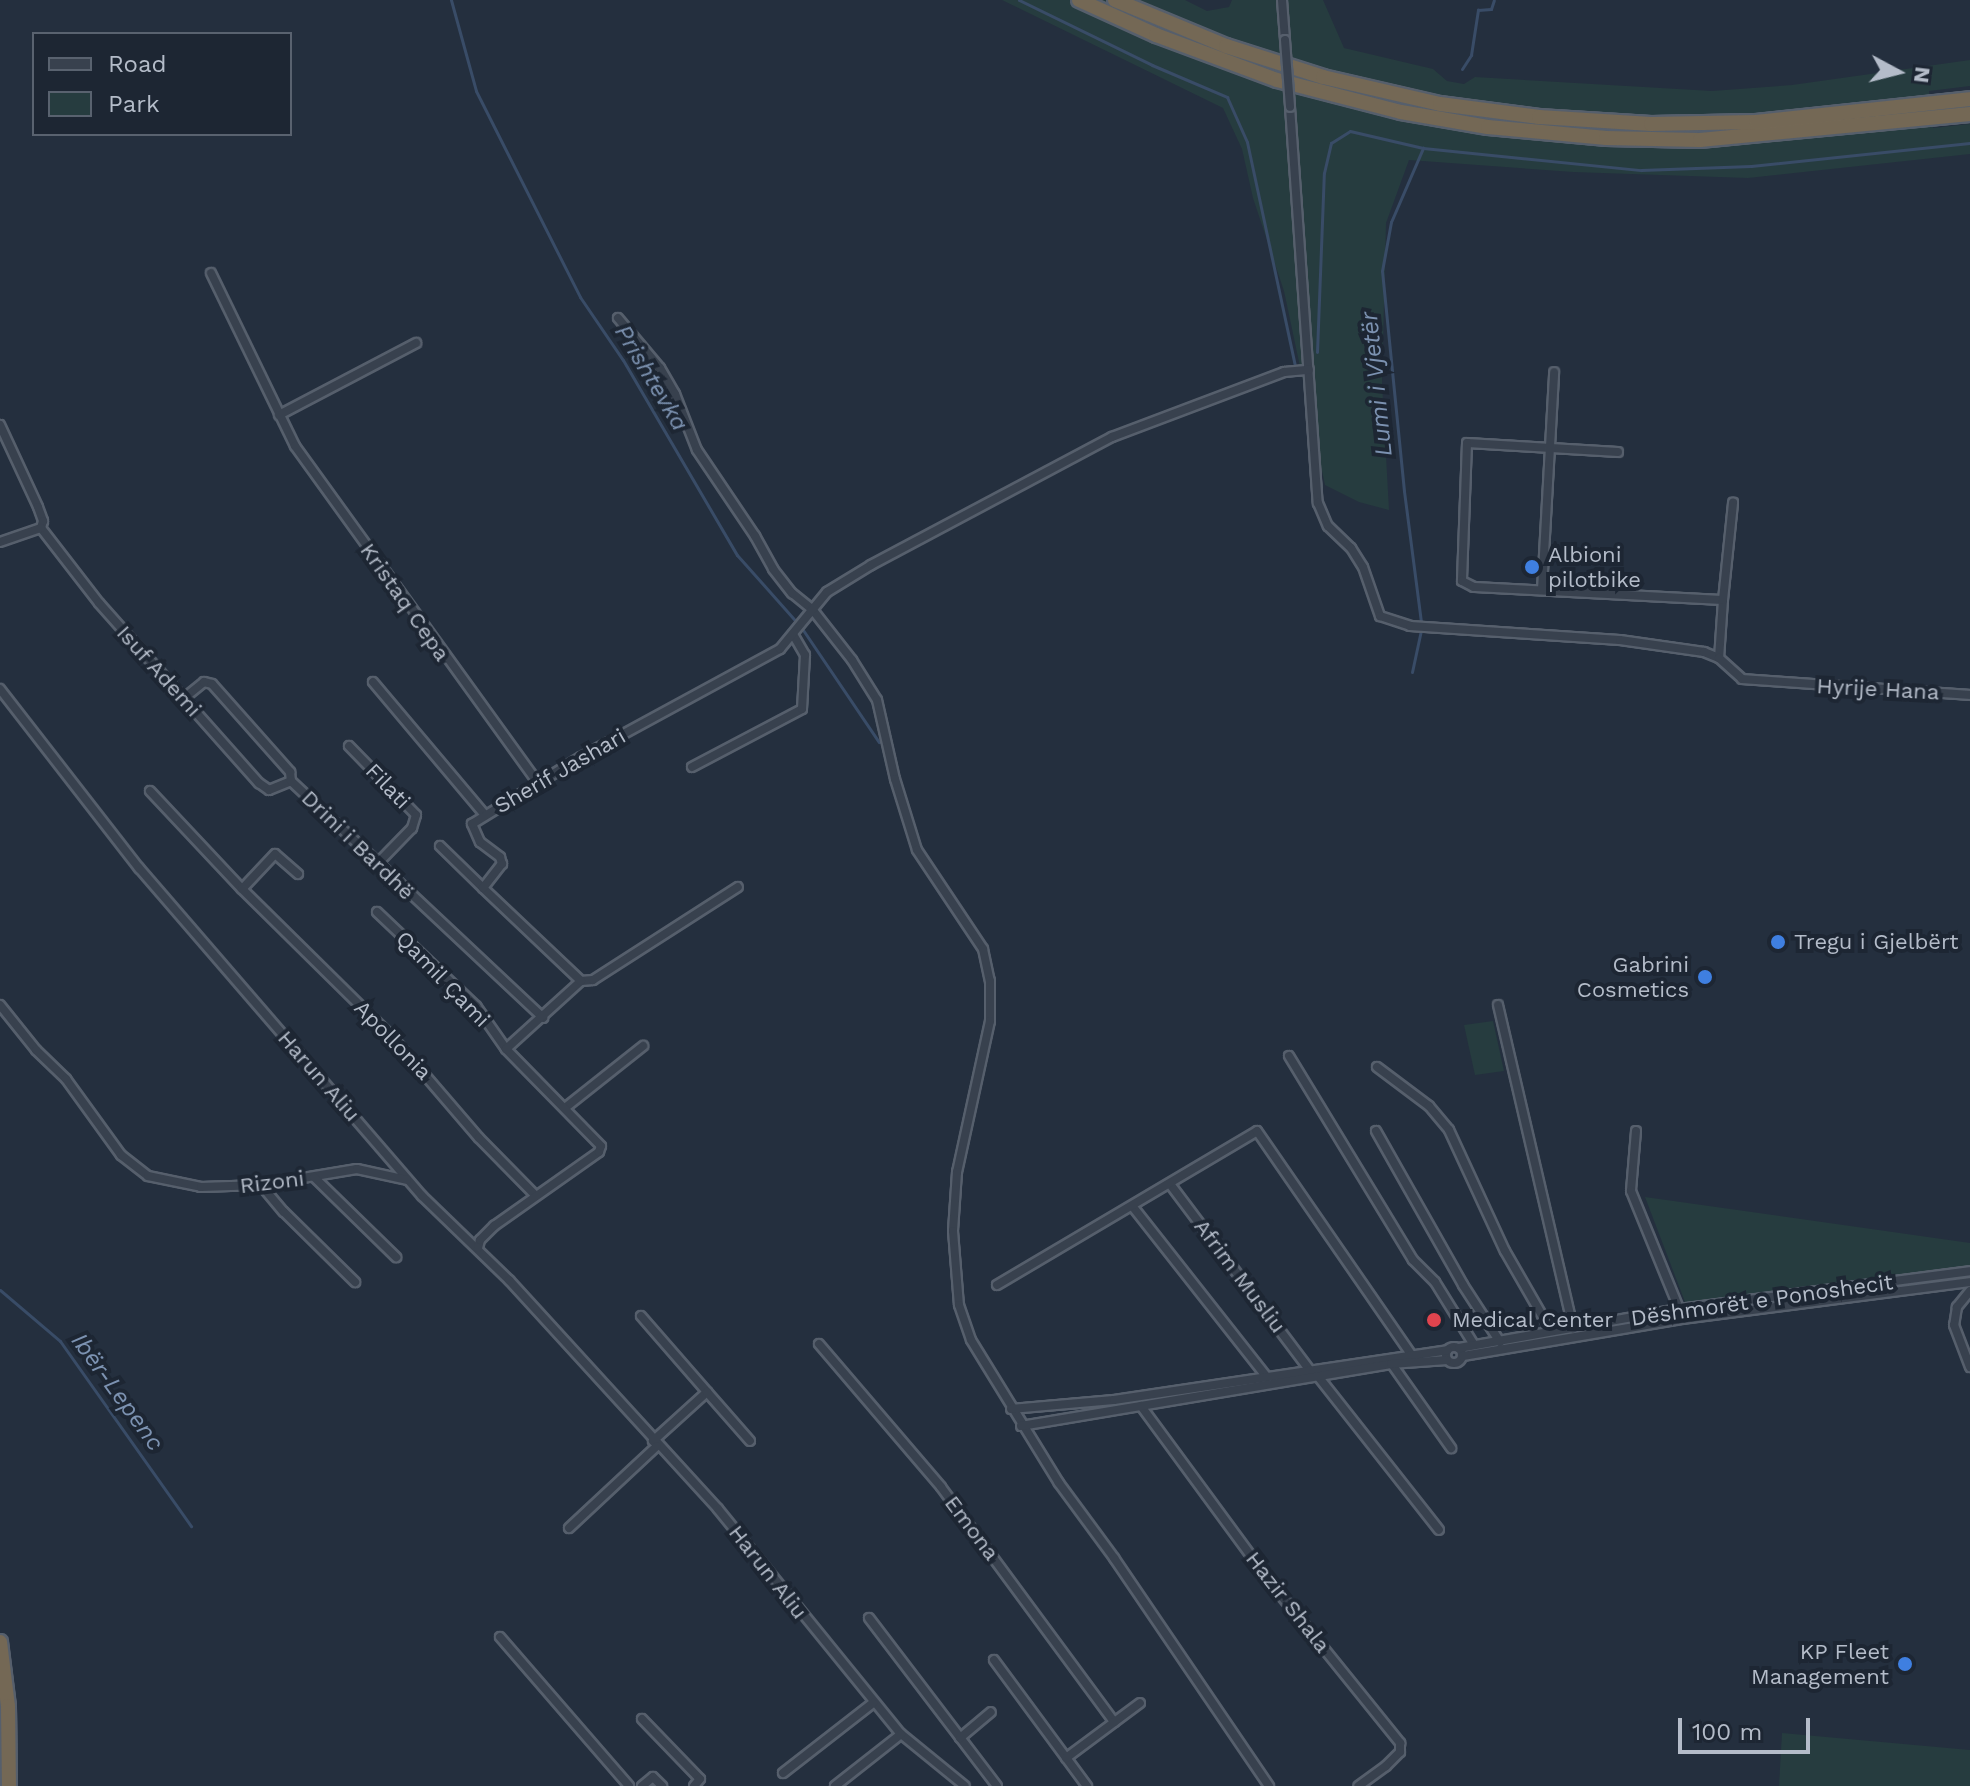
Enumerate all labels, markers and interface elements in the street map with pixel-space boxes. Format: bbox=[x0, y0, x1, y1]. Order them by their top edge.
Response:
legend bbox=[32, 32, 292, 136]
north arrow bbox=[1858, 32, 1938, 112]
text: Road bbox=[108, 50, 167, 78]
text: N bbox=[1909, 65, 1936, 85]
text: Park bbox=[108, 90, 160, 118]
water label: Lumi i Vjetër bbox=[1355, 310, 1399, 458]
water label: Prishtevka bbox=[608, 320, 694, 436]
street label: Kristaq Cepa bbox=[355, 538, 455, 666]
place label: Albioni pilotbike bbox=[1548, 541, 1641, 592]
marker: Albioni pilotbike bbox=[1523, 558, 1541, 576]
street label: Isuf Ademi bbox=[111, 619, 207, 723]
street label: Hyrije Hana bbox=[1816, 673, 1940, 705]
street label: Sherif Jashari bbox=[489, 722, 631, 820]
street label: Filati bbox=[360, 758, 416, 814]
street label: Drini i Bardhë bbox=[296, 785, 420, 905]
street label: Qamil Çami bbox=[390, 925, 496, 1033]
place label: Tregu i Gjelbërt bbox=[1794, 929, 1958, 955]
marker: Tregu i Gjelbërt bbox=[1769, 933, 1787, 951]
place label: Gabrini Cosmetics bbox=[1577, 951, 1689, 1002]
marker: Gabrini Cosmetics bbox=[1696, 968, 1714, 986]
street label: Apollonia bbox=[349, 995, 437, 1085]
street label: Harun Aliu bbox=[272, 1025, 366, 1127]
street label: Rizoni bbox=[238, 1165, 306, 1199]
street label: Afrim Musliu bbox=[1189, 1214, 1291, 1338]
street label: Dëshmorët e Ponoshecit bbox=[1629, 1269, 1895, 1331]
place label: Medical Center bbox=[1452, 1307, 1614, 1333]
marker: Medical Center bbox=[1423, 1309, 1445, 1331]
water label: Ibër-Lepenc bbox=[65, 1328, 169, 1456]
street label: Emona bbox=[939, 1490, 1005, 1566]
street label: Harun Aliu bbox=[723, 1519, 813, 1625]
street label: Hazir Shala bbox=[1240, 1546, 1336, 1658]
place label: KP Fleet Management bbox=[1751, 1638, 1889, 1690]
marker: KP Fleet Management bbox=[1896, 1655, 1914, 1673]
scale bar bbox=[1682, 1702, 1814, 1752]
text: 100 m bbox=[1692, 1718, 1762, 1746]

